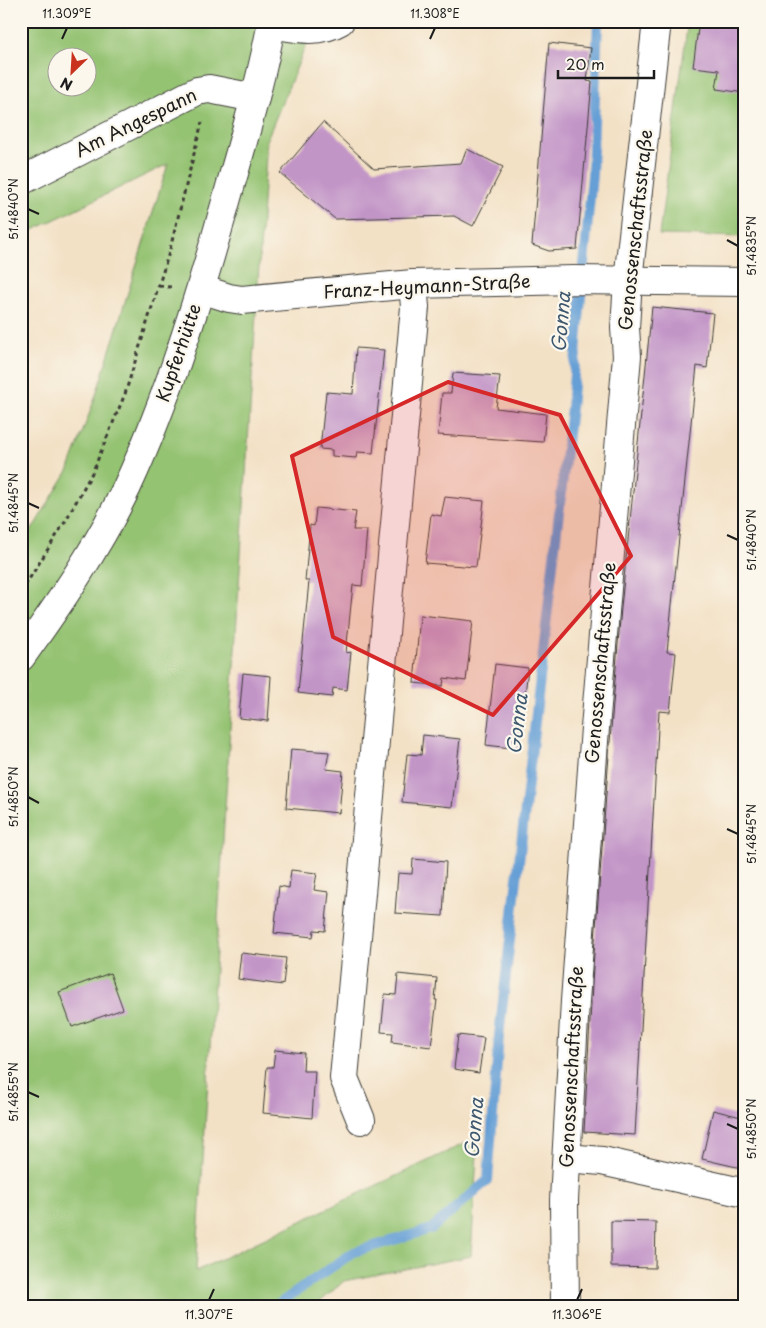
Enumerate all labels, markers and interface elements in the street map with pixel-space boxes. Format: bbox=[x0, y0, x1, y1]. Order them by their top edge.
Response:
text: 11.309°E bbox=[42, 4, 92, 22]
text: 11.308°E bbox=[410, 4, 460, 22]
north arrow bbox=[48, 48, 98, 98]
scale bar bbox=[558, 48, 655, 80]
text: 20 m bbox=[566, 52, 605, 75]
text: N bbox=[57, 72, 76, 96]
street label: Am Angespann bbox=[70, 80, 201, 163]
street label: Genossenschaftsstraße bbox=[611, 128, 658, 332]
text: 51.4840°N bbox=[4, 178, 22, 240]
text: 51.4835°N bbox=[742, 216, 760, 276]
street label: Franz-Heymann-Straße bbox=[323, 267, 531, 304]
water label: Gonna bbox=[543, 289, 577, 353]
street label: Kupferhütte bbox=[148, 299, 207, 406]
text: 51.4845°N bbox=[4, 473, 22, 533]
text: 51.4840°N bbox=[742, 509, 760, 571]
street label: Genossenschaftsstraße bbox=[577, 561, 622, 765]
water label: Gonna bbox=[498, 691, 534, 756]
text: 51.4850°N bbox=[4, 766, 22, 828]
text: 51.4845°N bbox=[742, 804, 760, 864]
street label: Genossenschaftsstraße bbox=[552, 965, 589, 1168]
text: 51.4855°N bbox=[4, 1062, 22, 1122]
water label: Gonna bbox=[456, 1095, 490, 1159]
text: 51.4850°N bbox=[742, 1098, 760, 1160]
text: 11.307°E bbox=[185, 1305, 233, 1323]
text: 11.306°E bbox=[552, 1305, 602, 1323]

